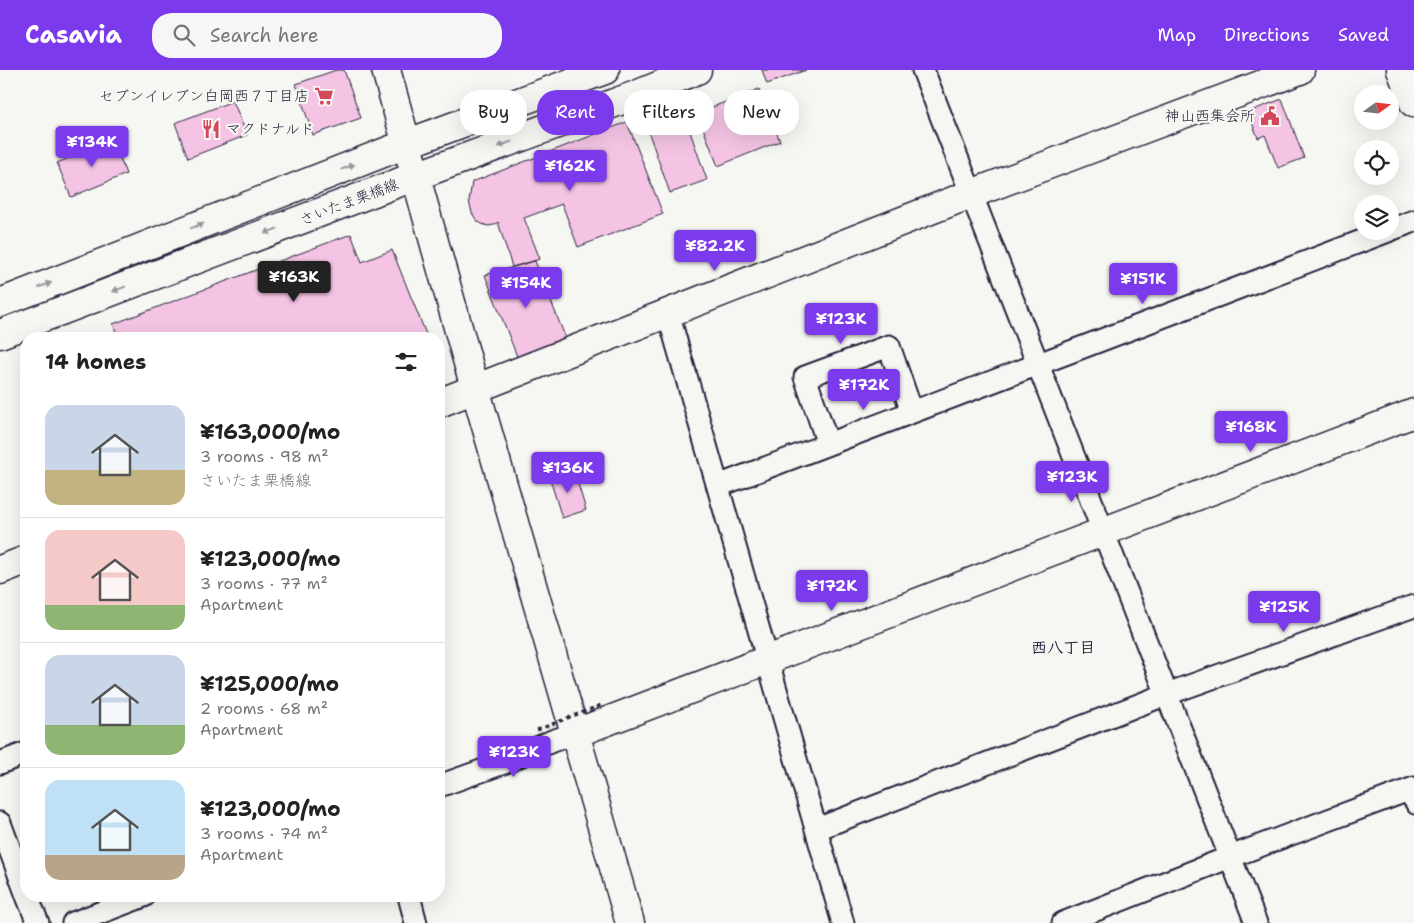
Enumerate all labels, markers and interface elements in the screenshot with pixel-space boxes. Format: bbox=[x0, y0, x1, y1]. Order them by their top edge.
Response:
search box bbox=[152, 13, 502, 58]
text: Casavia bbox=[25, 19, 122, 51]
icon: search bbox=[170, 21, 198, 49]
text: Search here bbox=[210, 23, 318, 48]
text: Map bbox=[1158, 23, 1196, 47]
text: Directions bbox=[1224, 23, 1310, 47]
text: Saved bbox=[1338, 23, 1389, 47]
supermarket icon: セブンイレブン白岡西７丁目店 bbox=[313, 85, 335, 107]
north arrow bbox=[1354, 85, 1399, 130]
map controls bbox=[1354, 85, 1399, 240]
place label: セブンイレブン白岡西７丁目店 bbox=[99, 86, 309, 106]
chip: Buy bbox=[460, 90, 527, 135]
chip: Rent bbox=[537, 90, 614, 135]
chip: Filters bbox=[624, 90, 714, 135]
chip: New bbox=[724, 90, 799, 135]
public building icon: 神山西集会所 bbox=[1259, 105, 1281, 127]
place label: 神山西集会所 bbox=[1165, 106, 1255, 126]
restaurant icon: マクドナルド bbox=[200, 118, 222, 140]
place label: マクドナルド bbox=[226, 119, 315, 139]
pin: ¥134K bbox=[57, 126, 127, 168]
text: ¥134K bbox=[67, 131, 117, 152]
one-way arrow bbox=[497, 140, 512, 148]
button: locate bbox=[1354, 140, 1399, 185]
pin: ¥162K bbox=[535, 150, 605, 192]
text: ¥162K bbox=[545, 155, 595, 176]
one-way arrow bbox=[341, 162, 355, 170]
street label: さいたま栗橋線 bbox=[297, 174, 401, 230]
button: layers bbox=[1354, 195, 1399, 240]
one-way arrow bbox=[190, 222, 205, 230]
one-way arrow bbox=[263, 227, 278, 235]
pin: ¥82.2K bbox=[674, 230, 756, 272]
text: ¥82.2K bbox=[685, 235, 745, 256]
pin: ¥163K bbox=[259, 260, 329, 303]
pin: ¥151K bbox=[1108, 262, 1178, 305]
text: ¥163K bbox=[269, 266, 319, 287]
pin: ¥154K bbox=[491, 266, 561, 309]
text: ¥151K bbox=[1120, 268, 1166, 289]
text: ¥154K bbox=[501, 272, 551, 293]
one-way arrow bbox=[38, 281, 53, 288]
one-way arrow bbox=[111, 285, 126, 293]
pin: ¥123K bbox=[806, 302, 876, 345]
text: ¥123K bbox=[816, 308, 866, 329]
text: 14 homes bbox=[45, 348, 146, 376]
icon: filters bbox=[392, 348, 420, 376]
pin: ¥172K bbox=[829, 368, 899, 411]
text: ¥172K bbox=[839, 374, 889, 395]
pin: ¥168K bbox=[1216, 410, 1286, 453]
text: ¥168K bbox=[1226, 416, 1276, 437]
text: ¥163,000/mo bbox=[200, 418, 341, 446]
icon: home bbox=[85, 425, 145, 485]
text: 3 rooms · 98 m² bbox=[200, 446, 329, 467]
pin: ¥136K bbox=[533, 452, 603, 494]
text: ¥136K bbox=[542, 457, 594, 478]
pin: ¥123K bbox=[1037, 460, 1107, 503]
text: ¥123K bbox=[1047, 466, 1097, 487]
text: さいたま栗橋線 bbox=[200, 470, 311, 491]
text: ¥123,000/mo bbox=[200, 545, 341, 573]
icon: home bbox=[85, 550, 145, 610]
pin: ¥172K bbox=[797, 570, 867, 612]
text: 3 rooms · 77 m² bbox=[200, 573, 328, 594]
text: ¥172K bbox=[807, 575, 857, 596]
pin: ¥125K bbox=[1249, 590, 1319, 633]
text: Apartment bbox=[200, 594, 283, 615]
text: ¥125K bbox=[1259, 596, 1309, 617]
district label: 西八丁目 bbox=[1031, 637, 1095, 658]
text: ¥125,000/mo bbox=[200, 670, 339, 698]
icon: home bbox=[85, 675, 145, 735]
text: 2 rooms · 68 m² bbox=[200, 698, 328, 719]
text: Apartment bbox=[200, 719, 283, 740]
pin: ¥123K bbox=[479, 736, 549, 778]
text: ¥123K bbox=[489, 741, 539, 762]
text: ¥123,000/mo bbox=[200, 795, 341, 823]
icon: home bbox=[85, 800, 145, 860]
text: 3 rooms · 74 m² bbox=[200, 823, 328, 844]
text: Apartment bbox=[200, 844, 283, 865]

